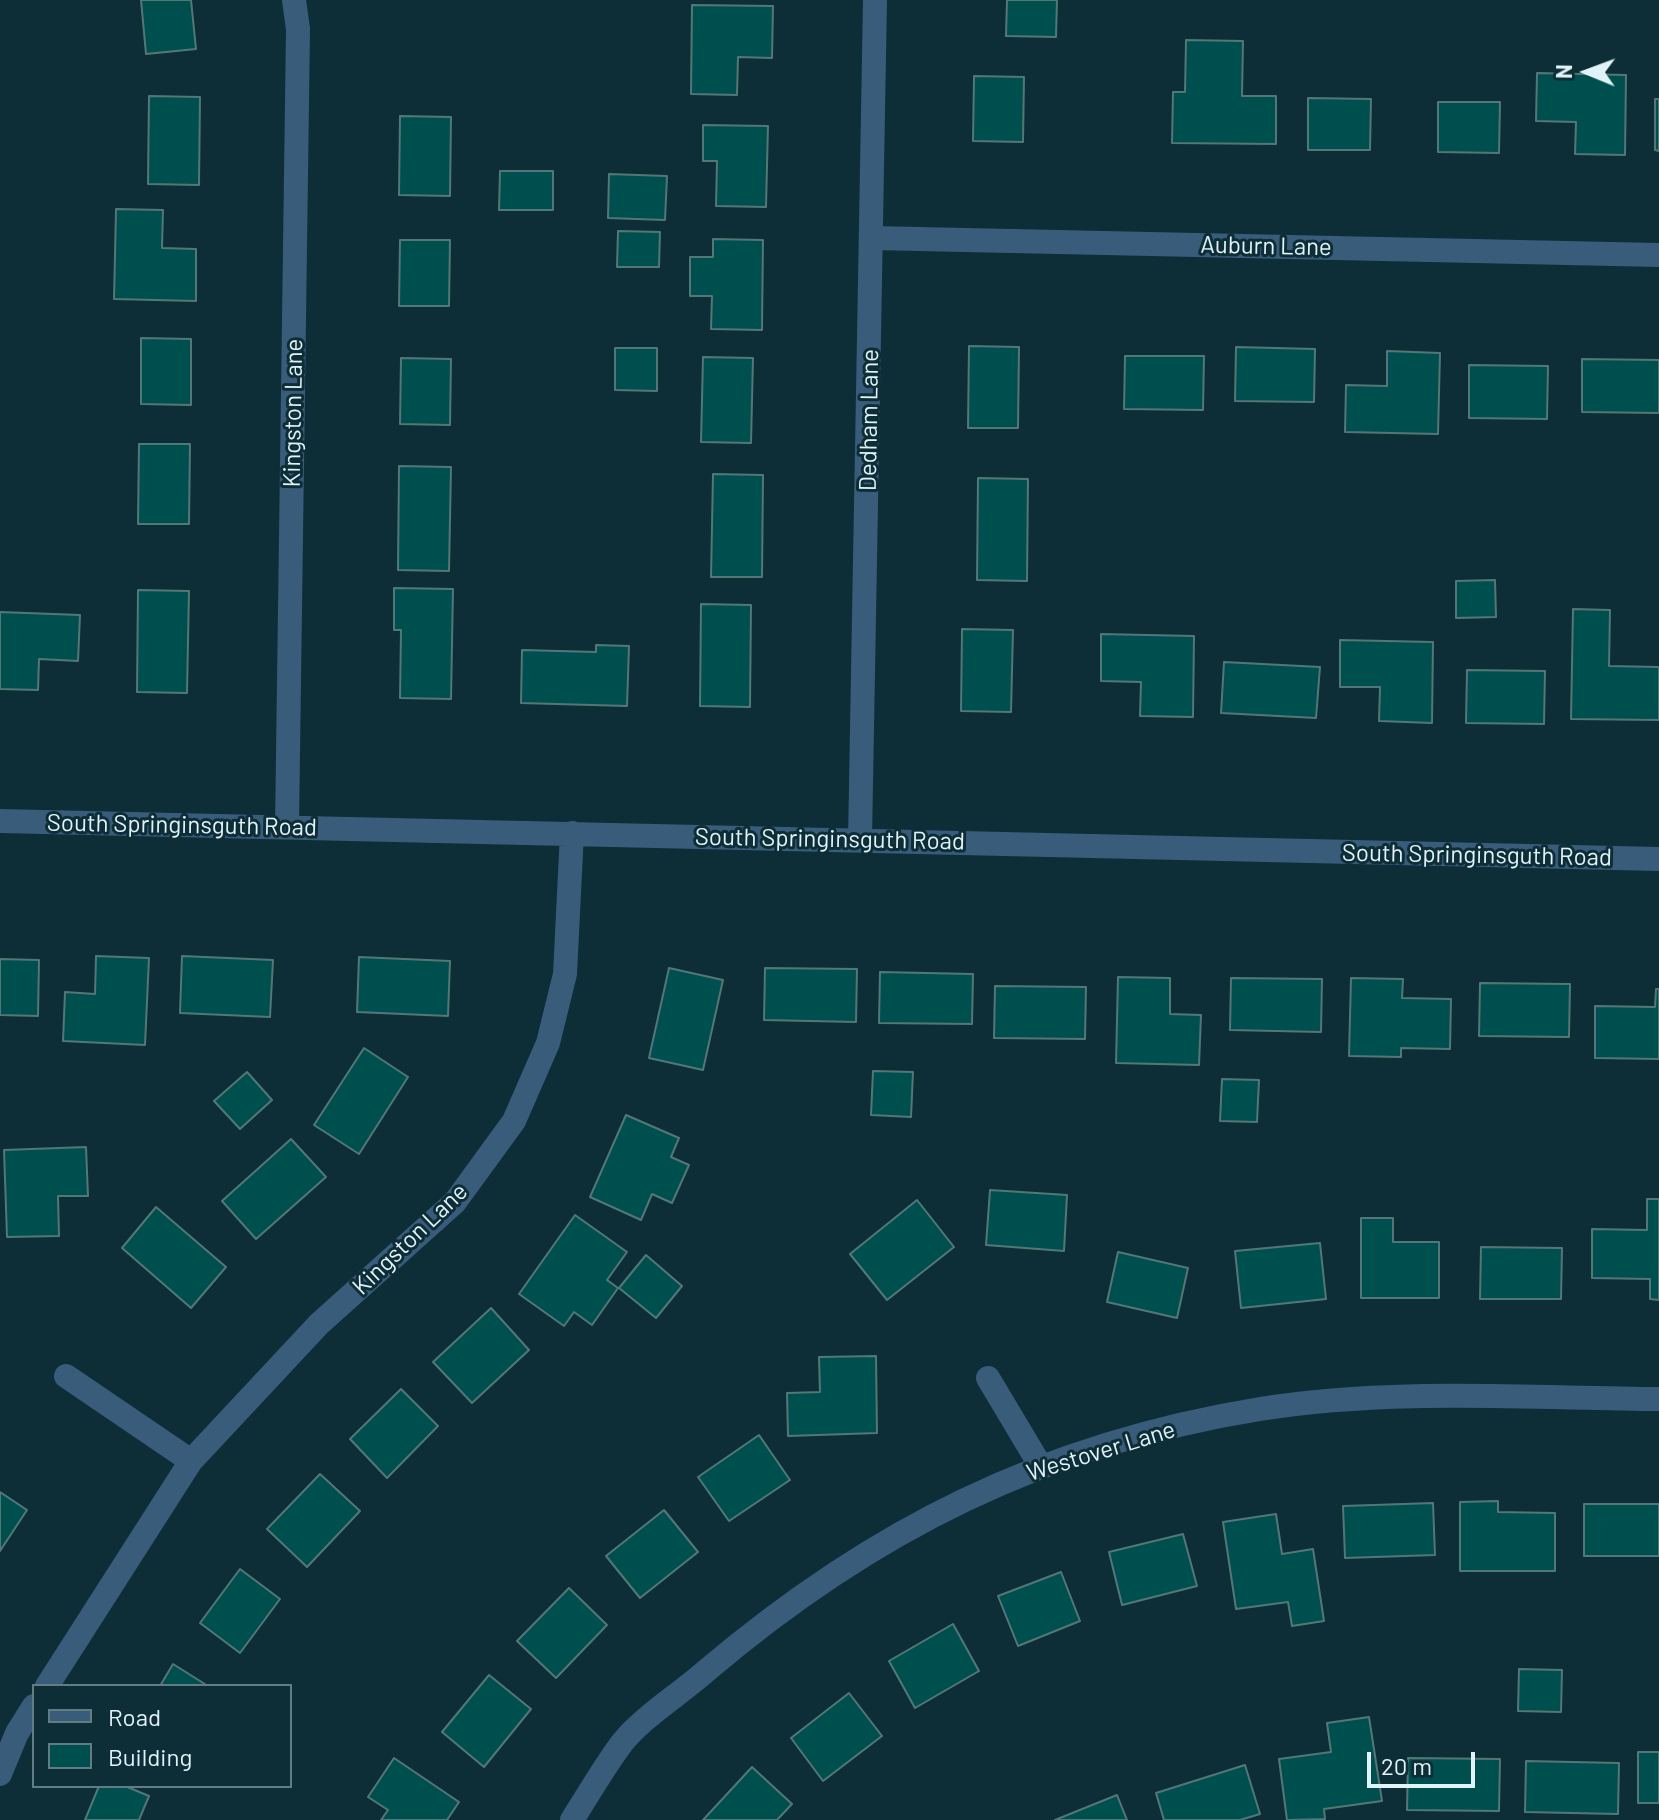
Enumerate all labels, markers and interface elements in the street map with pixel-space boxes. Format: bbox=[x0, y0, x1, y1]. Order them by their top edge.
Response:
north arrow bbox=[1547, 32, 1627, 112]
text: N bbox=[1550, 64, 1576, 79]
street label: Auburn Lane bbox=[1200, 230, 1332, 262]
street label: Kingston Lane bbox=[277, 338, 309, 488]
street label: Dedham Lane bbox=[853, 349, 885, 491]
street label: South Springinsguth Road bbox=[47, 808, 317, 842]
street label: South Springinsguth Road bbox=[695, 822, 965, 856]
street label: South Springinsguth Road bbox=[1342, 838, 1612, 872]
street label: Kingston Lane bbox=[347, 1177, 473, 1301]
street label: Westover Lane bbox=[1023, 1415, 1179, 1487]
legend bbox=[32, 1684, 292, 1788]
text: Road bbox=[108, 1702, 161, 1731]
scale bar bbox=[1371, 1736, 1479, 1786]
text: Building bbox=[108, 1742, 192, 1771]
text: 20 m bbox=[1381, 1751, 1432, 1780]

